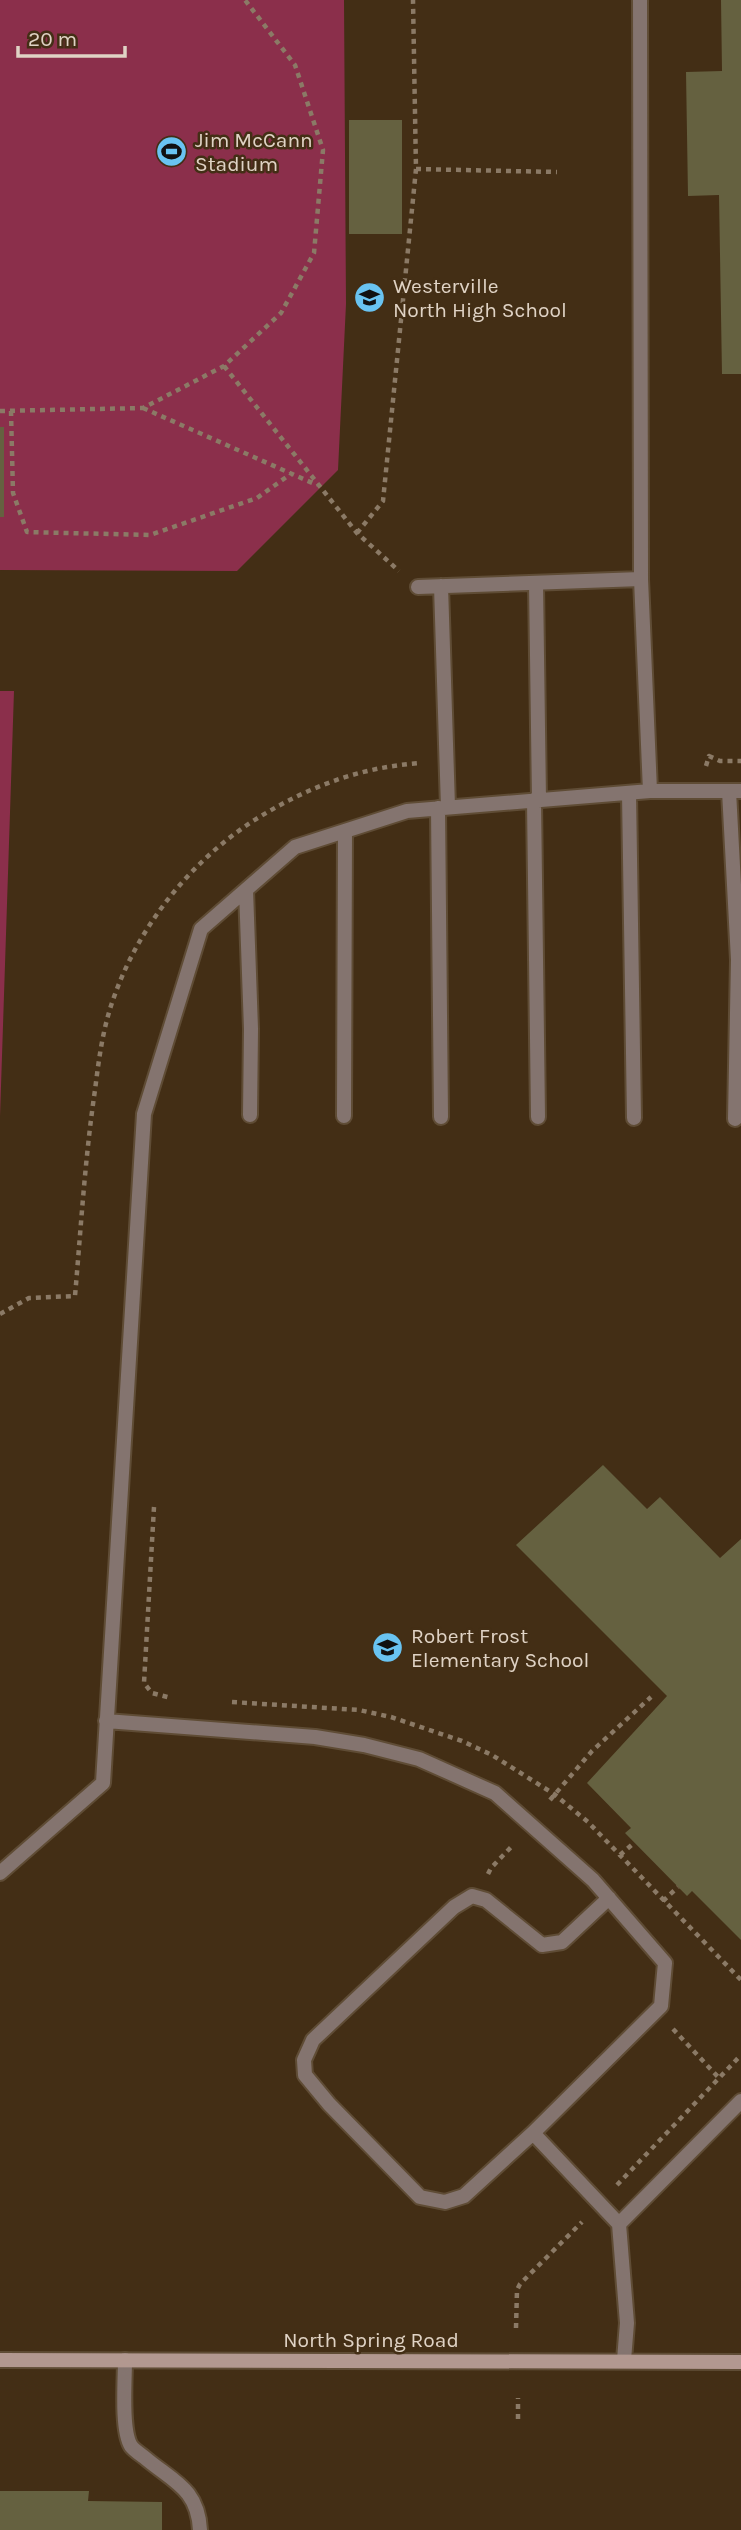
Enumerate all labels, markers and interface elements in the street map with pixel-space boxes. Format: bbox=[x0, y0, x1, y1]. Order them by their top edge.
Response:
scale bar bbox=[18, 14, 124, 58]
text: 20 m bbox=[28, 27, 77, 51]
place label: Jim McCann Stadium bbox=[195, 128, 313, 176]
sports icon: Jim McCann Stadium bbox=[155, 135, 189, 169]
place label: Westerville North High School bbox=[393, 274, 567, 322]
school or university icon: Westerville North High School bbox=[353, 281, 387, 315]
place label: Robert Frost Elementary School bbox=[411, 1624, 589, 1672]
school or university icon: Robert Frost Elementary School bbox=[371, 1631, 405, 1665]
street label: North Spring Road bbox=[283, 2328, 459, 2352]

